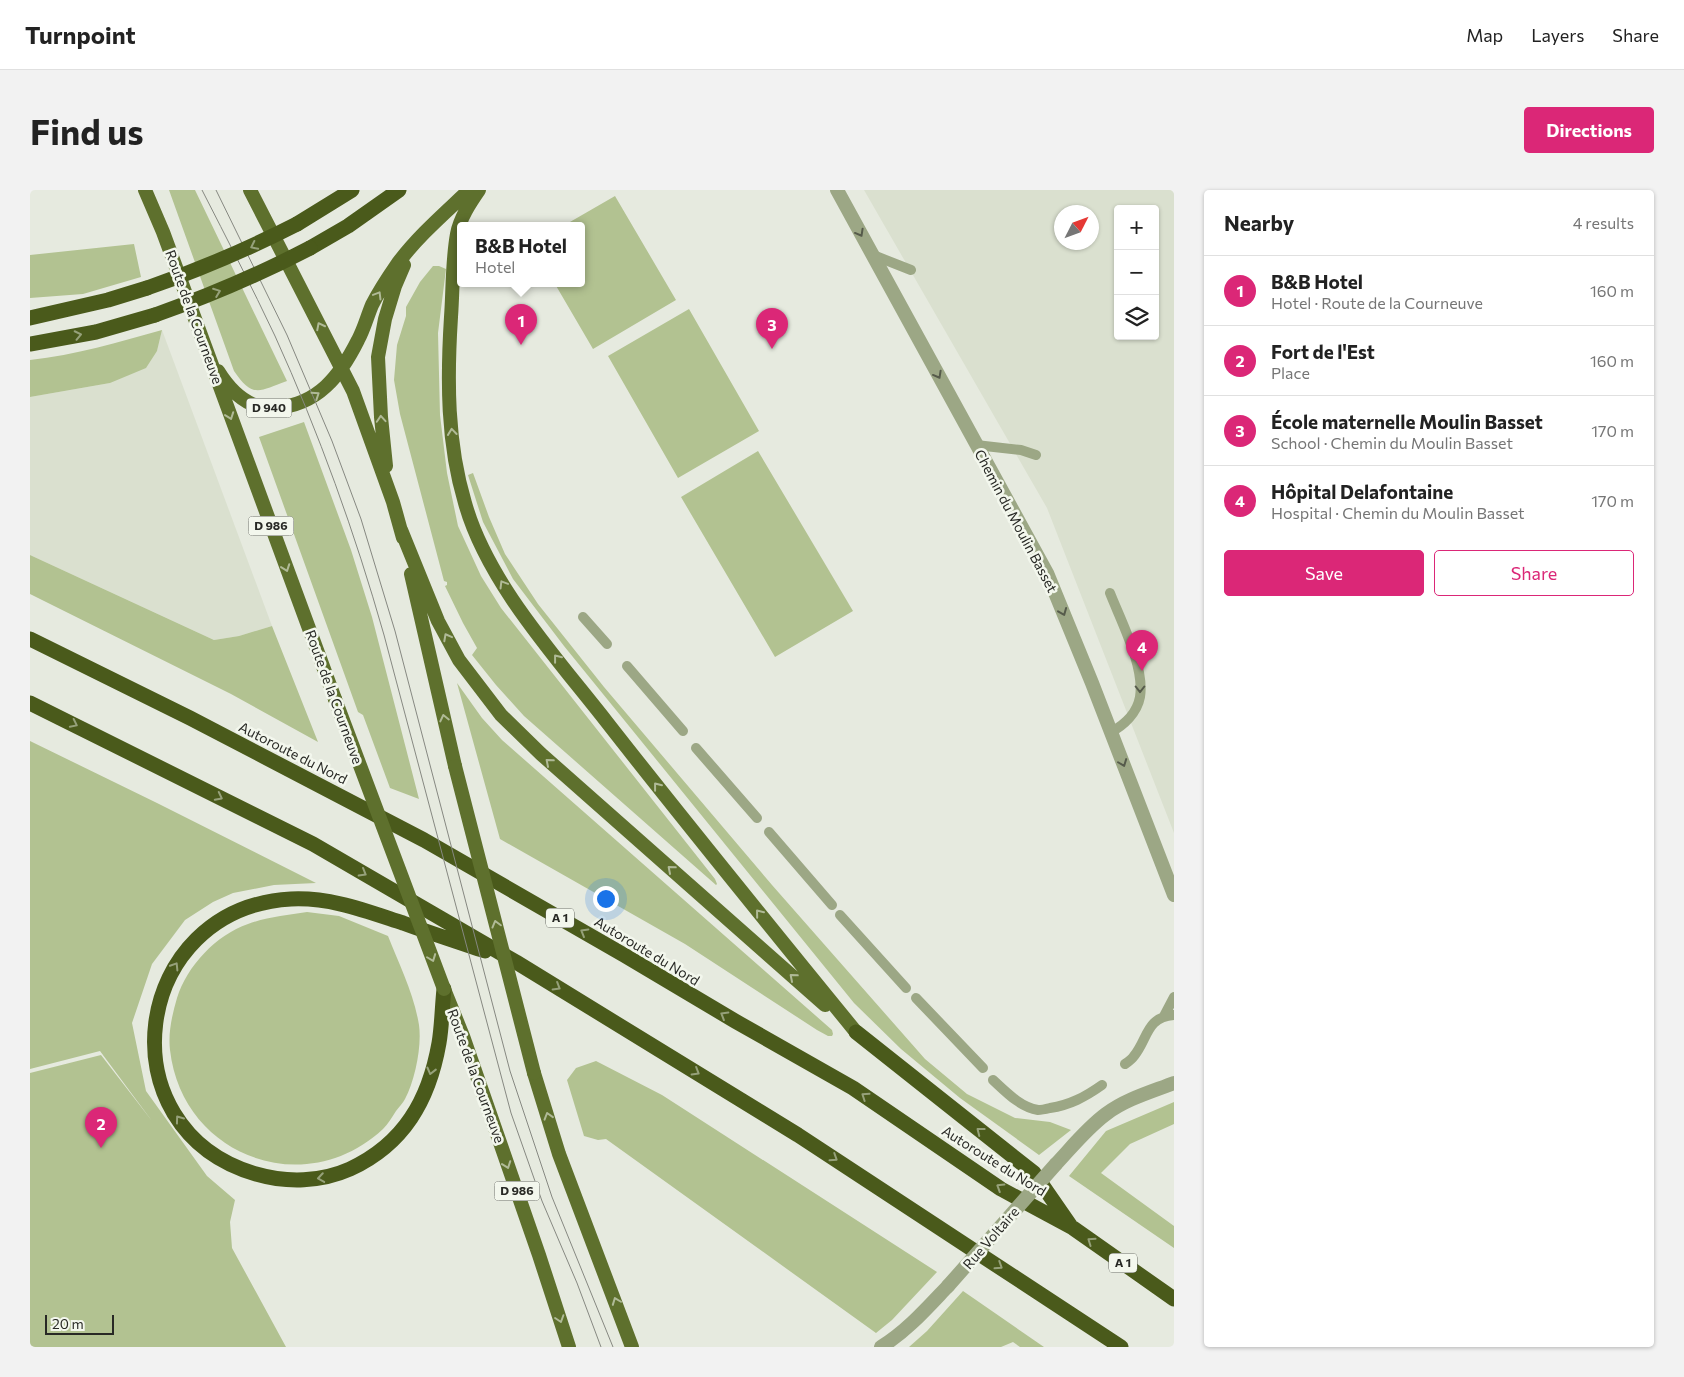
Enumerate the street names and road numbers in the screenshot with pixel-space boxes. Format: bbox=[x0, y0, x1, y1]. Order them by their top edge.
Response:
street label: Route de la Courneuve bbox=[162, 247, 227, 386]
road number: D 940 bbox=[246, 398, 292, 418]
street label: Chemin du Moulin Basset bbox=[971, 446, 1062, 595]
road number: D 986 bbox=[248, 516, 294, 536]
street label: Route de la Courneuve bbox=[302, 627, 367, 766]
street label: Autoroute du Nord bbox=[236, 718, 350, 787]
road number: A 1 bbox=[546, 908, 574, 928]
street label: Autoroute du Nord bbox=[592, 913, 703, 989]
street label: Route de la Courneuve bbox=[444, 1006, 509, 1145]
street label: Autoroute du Nord bbox=[939, 1122, 1049, 1199]
road number: D 986 bbox=[494, 1181, 540, 1200]
street label: Rue Voltaire bbox=[959, 1203, 1022, 1272]
road number: A 1 bbox=[1109, 1254, 1137, 1272]

